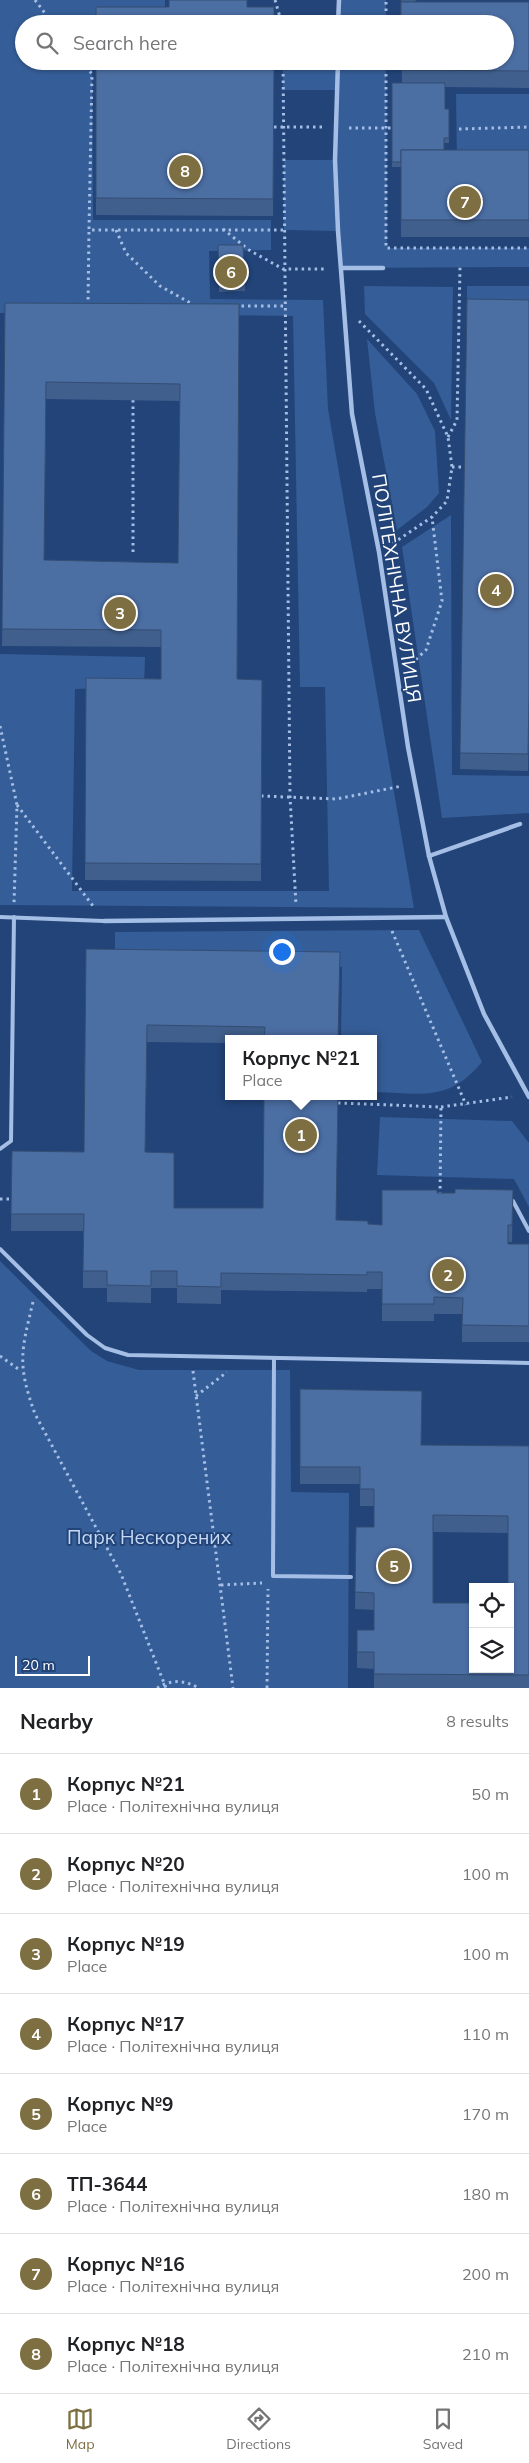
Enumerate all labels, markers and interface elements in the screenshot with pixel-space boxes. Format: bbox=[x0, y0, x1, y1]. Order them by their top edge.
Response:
search box bbox=[15, 15, 514, 70]
icon: search bbox=[33, 29, 61, 57]
text: Search here bbox=[73, 31, 177, 55]
pin: 8 bbox=[169, 152, 201, 190]
pin: 7 bbox=[449, 183, 481, 221]
pin: 6 bbox=[215, 253, 247, 291]
street label: ПОЛІТЕХНІЧНА ВУЛИЦЯ bbox=[367, 472, 427, 704]
pin: 4 bbox=[480, 571, 512, 609]
pin: 3 bbox=[104, 594, 136, 632]
your location bbox=[269, 939, 295, 965]
popup bbox=[225, 1035, 377, 1100]
text: Корпус №21 bbox=[242, 1046, 360, 1070]
text: Place bbox=[242, 1070, 282, 1090]
pin: 1 bbox=[285, 1116, 317, 1154]
pin: 2 bbox=[432, 1256, 464, 1294]
park label: Парк Нескорених bbox=[67, 1525, 232, 1549]
pin: 5 bbox=[378, 1547, 410, 1585]
map controls bbox=[469, 1583, 514, 1673]
button: locate bbox=[469, 1583, 514, 1628]
button: layers bbox=[469, 1628, 514, 1673]
scale bar bbox=[15, 1653, 90, 1676]
text: 20 m bbox=[22, 1656, 55, 1674]
text: Nearby bbox=[20, 1708, 93, 1734]
text: 8 results bbox=[446, 1711, 509, 1731]
text: Корпус №21 bbox=[67, 1772, 185, 1796]
text: 1 bbox=[31, 1784, 41, 1804]
text: 50 m bbox=[472, 1784, 509, 1804]
text: Place · Політехнічна вулиця bbox=[67, 1796, 279, 1816]
text: Корпус №20 bbox=[67, 1852, 185, 1876]
text: 2 bbox=[31, 1864, 41, 1884]
text: 100 m bbox=[462, 1864, 509, 1884]
text: Place · Політехнічна вулиця bbox=[67, 1876, 279, 1896]
text: Корпус №19 bbox=[67, 1932, 185, 1956]
text: 3 bbox=[31, 1944, 41, 1964]
text: 100 m bbox=[462, 1944, 509, 1964]
text: Place bbox=[67, 1956, 107, 1976]
text: Корпус №17 bbox=[67, 2012, 185, 2036]
text: 4 bbox=[31, 2024, 41, 2044]
text: 110 m bbox=[462, 2024, 509, 2044]
text: Place · Політехнічна вулиця bbox=[67, 2036, 279, 2056]
text: Корпус №9 bbox=[67, 2092, 173, 2116]
text: 5 bbox=[31, 2104, 41, 2124]
text: 170 m bbox=[462, 2104, 509, 2124]
text: Place bbox=[67, 2116, 107, 2136]
text: ТП-3644 bbox=[67, 2172, 147, 2196]
text: 6 bbox=[31, 2184, 41, 2204]
text: 180 m bbox=[462, 2184, 509, 2204]
text: Place · Політехнічна вулиця bbox=[67, 2196, 279, 2216]
text: Корпус №16 bbox=[67, 2252, 185, 2276]
text: 7 bbox=[31, 2264, 41, 2284]
text: 200 m bbox=[462, 2264, 509, 2284]
text: Place · Політехнічна вулиця bbox=[67, 2276, 279, 2296]
text: Корпус №18 bbox=[67, 2332, 185, 2356]
text: 8 bbox=[31, 2344, 41, 2364]
text: 210 m bbox=[462, 2344, 509, 2364]
text: Place · Політехнічна вулиця bbox=[67, 2356, 279, 2376]
tab: Map bbox=[66, 2405, 95, 2453]
tab: Directions bbox=[226, 2405, 291, 2453]
tab: Saved bbox=[423, 2405, 463, 2453]

